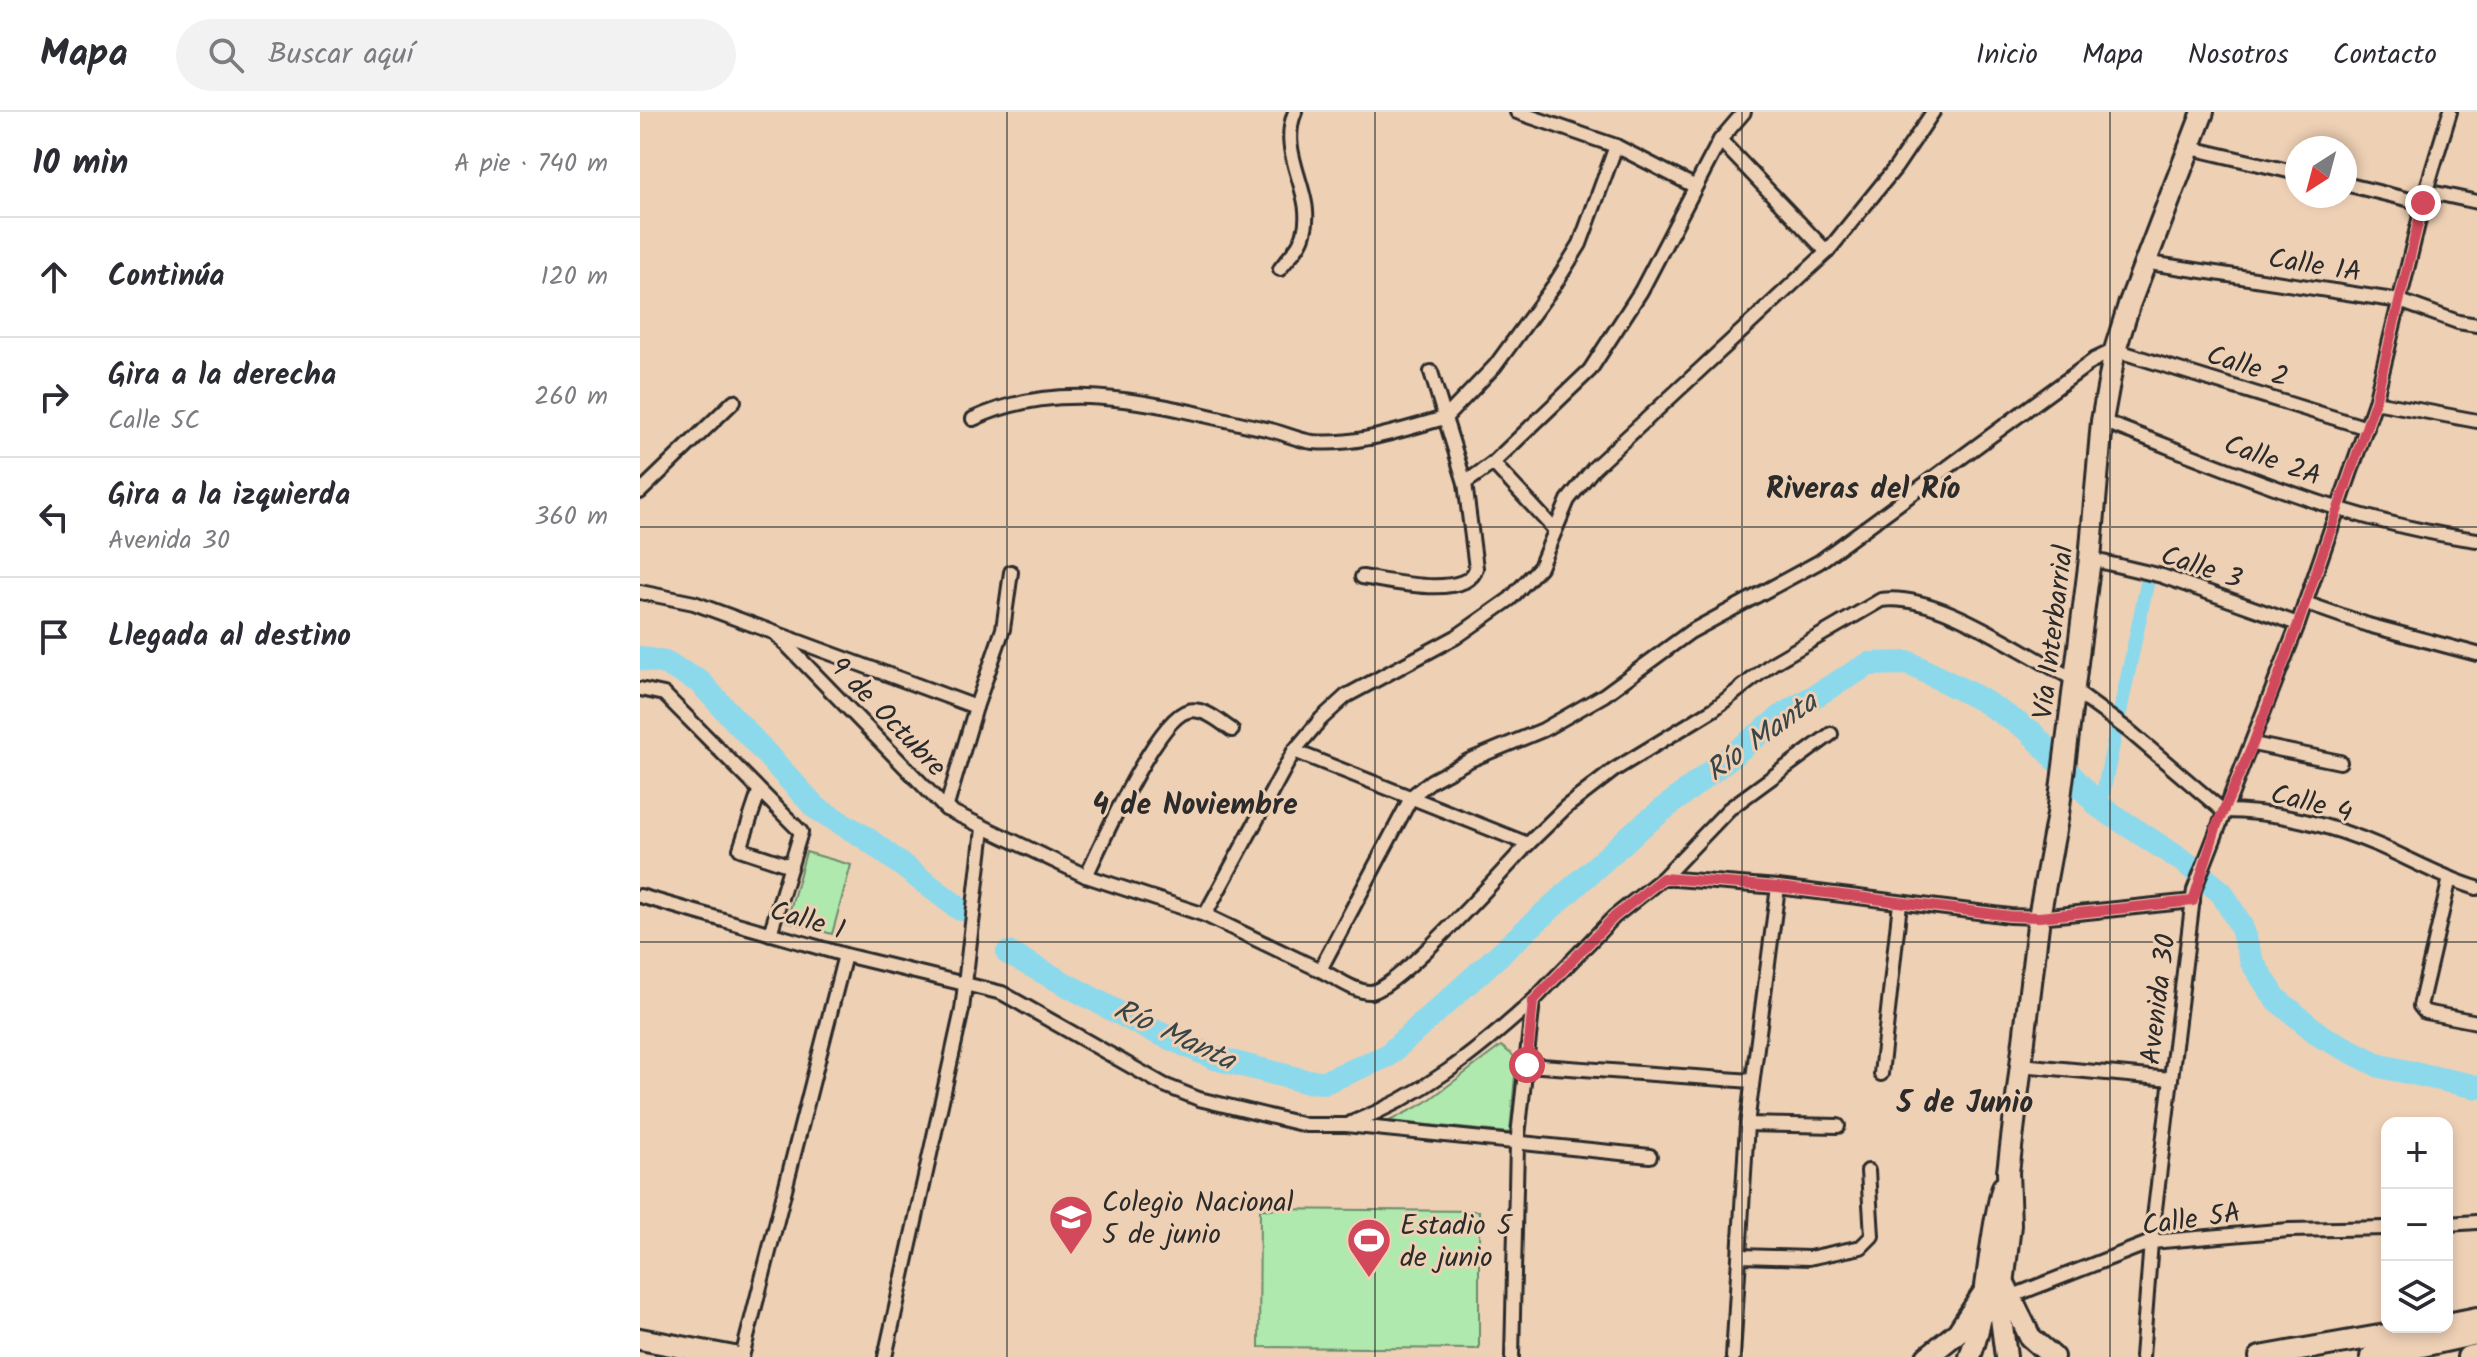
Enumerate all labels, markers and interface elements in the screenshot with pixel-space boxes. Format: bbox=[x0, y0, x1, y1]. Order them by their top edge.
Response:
search box bbox=[176, 19, 736, 91]
text: Mapa bbox=[40, 25, 128, 85]
text: Buscar aquí bbox=[268, 31, 414, 79]
icon: search bbox=[204, 33, 248, 77]
text: Inicio bbox=[1976, 33, 2038, 78]
text: Mapa bbox=[2082, 33, 2144, 78]
text: Nosotros bbox=[2188, 33, 2289, 78]
text: Contacto bbox=[2333, 33, 2437, 78]
north arrow bbox=[2285, 136, 2357, 208]
text: 10 min bbox=[32, 137, 128, 191]
text: A pie · 740 m bbox=[454, 143, 608, 185]
route end bbox=[2405, 185, 2441, 221]
street label: Calle 1A bbox=[2265, 237, 2364, 296]
text: Continúa bbox=[108, 253, 224, 301]
icon: ahead bbox=[32, 255, 76, 299]
text: 120 m bbox=[541, 256, 608, 298]
street label: Calle 2 bbox=[2201, 334, 2294, 401]
text: Gira a la derecha bbox=[108, 352, 336, 400]
icon: right bbox=[32, 375, 76, 419]
text: 260 m bbox=[534, 376, 608, 418]
text: Calle 5C bbox=[108, 400, 200, 442]
street label: Calle 2A bbox=[2217, 423, 2327, 500]
district label: Riveras del Río bbox=[1766, 466, 1960, 514]
text: Gira a la izquierda bbox=[108, 472, 350, 520]
icon: left bbox=[32, 495, 76, 539]
text: 360 m bbox=[535, 496, 608, 538]
text: Avenida 30 bbox=[108, 520, 230, 562]
street label: Calle 3 bbox=[2155, 534, 2248, 603]
street label: Vía Interbarrial bbox=[2021, 542, 2088, 722]
text: Llegada al destino bbox=[108, 613, 351, 661]
icon: arrive bbox=[32, 615, 76, 659]
street label: 9 de Octubre bbox=[818, 647, 957, 789]
water label: Río Manta bbox=[1696, 679, 1830, 795]
street label: Calle 4 bbox=[2266, 773, 2357, 836]
district label: 4 de Noviembre bbox=[1092, 782, 1298, 830]
street label: Calle 1 bbox=[764, 889, 850, 954]
street label: Avenida 30 bbox=[2129, 931, 2190, 1067]
water label: Río Manta bbox=[1105, 987, 1245, 1086]
route start bbox=[1509, 1047, 1545, 1083]
district label: 5 de Junio bbox=[1896, 1080, 2033, 1128]
map controls bbox=[2381, 1117, 2453, 1333]
button: + bbox=[2381, 1117, 2453, 1189]
place label: Colegio Nacional 5 de junio bbox=[1102, 1181, 1294, 1258]
button: − bbox=[2381, 1189, 2453, 1261]
street label: Calle 5A bbox=[2139, 1191, 2244, 1250]
school or university icon: Colegio Nacional 5 de junio bbox=[1047, 1193, 1095, 1256]
place label: Estadio 5 de junio bbox=[1400, 1204, 1514, 1281]
sports icon: Estadio 5 de junio bbox=[1345, 1216, 1393, 1279]
button: layers bbox=[2381, 1261, 2453, 1333]

